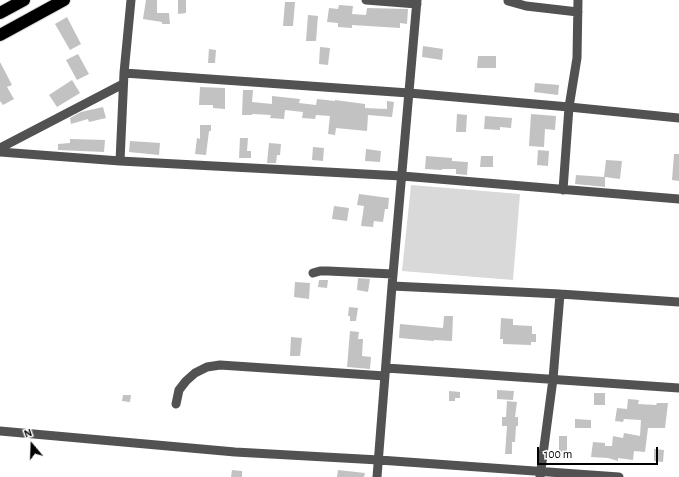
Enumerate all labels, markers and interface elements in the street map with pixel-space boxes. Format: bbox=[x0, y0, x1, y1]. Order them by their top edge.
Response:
north arrow bbox=[12, 425, 52, 465]
text: N bbox=[23, 427, 33, 440]
scale bar bbox=[539, 439, 660, 465]
text: 100 m bbox=[544, 448, 572, 460]

